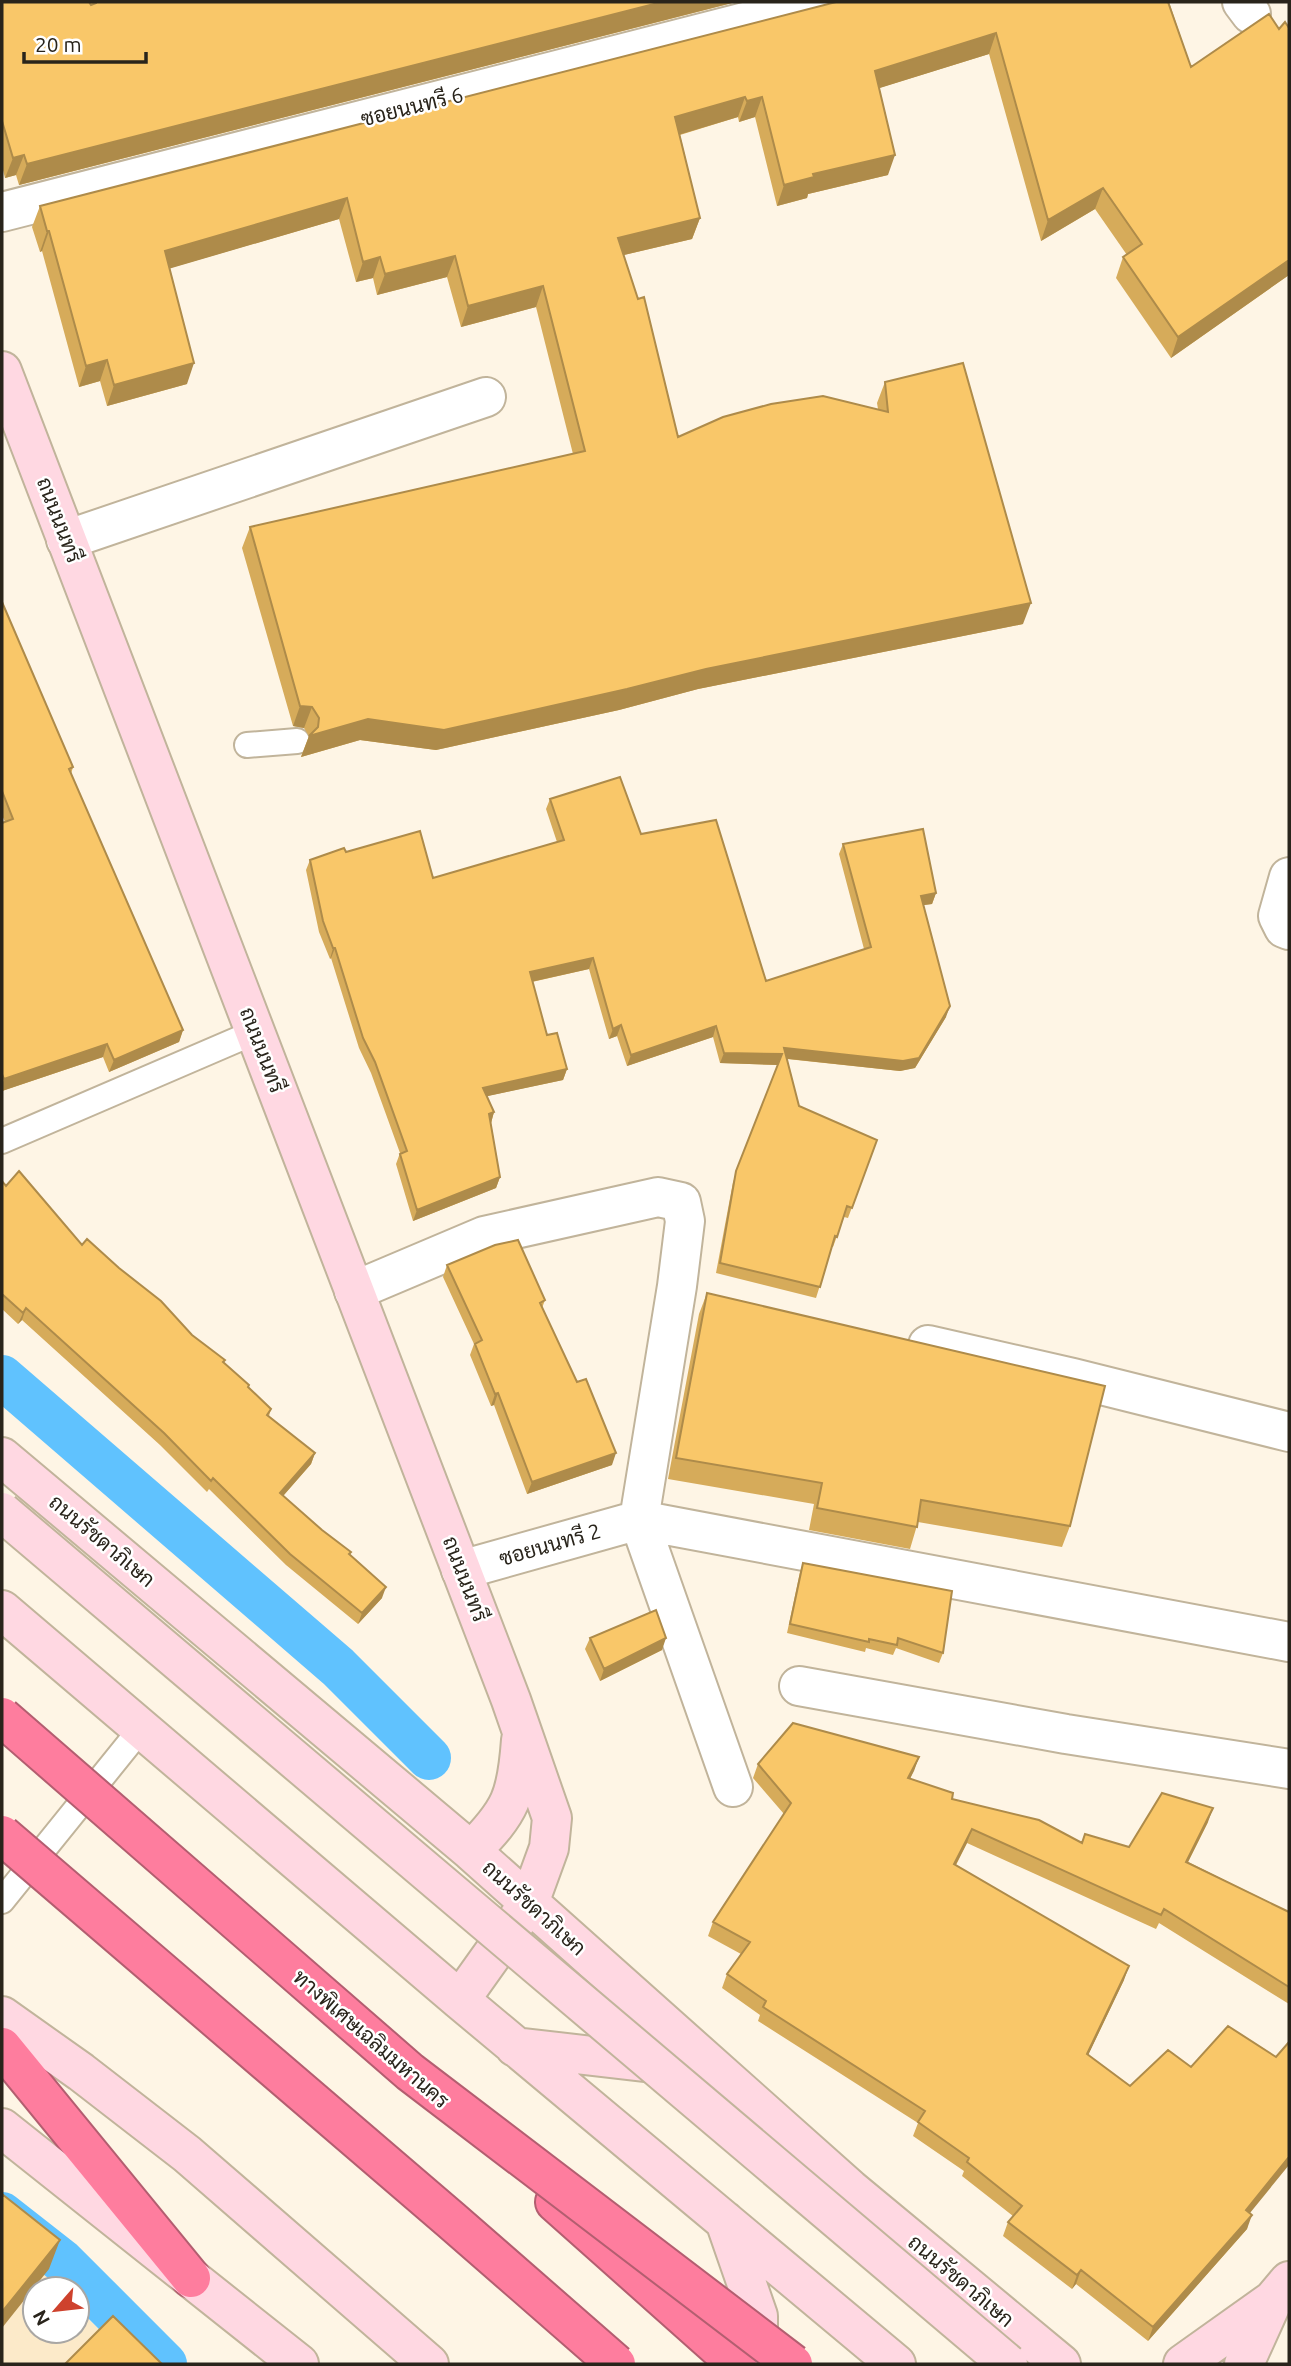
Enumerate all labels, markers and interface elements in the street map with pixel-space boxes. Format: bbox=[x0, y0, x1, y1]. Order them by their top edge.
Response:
scale bar bbox=[24, 21, 147, 65]
text: 20 m bbox=[35, 32, 82, 56]
street label: ซอยนนทรี 6 bbox=[358, 82, 465, 130]
street label: ถนนนนทรี bbox=[33, 473, 87, 566]
street label: ถนนนนทรี bbox=[236, 1003, 290, 1096]
street label: ถนนรัชดาภิเษก bbox=[45, 1489, 160, 1591]
street label: ซอยนนทรี 2 bbox=[496, 1518, 603, 1570]
street label: ถนนนนทรี bbox=[439, 1532, 493, 1625]
street label: ถนนรัชดาภิเษก bbox=[478, 1855, 591, 1960]
street label: ทางพิเศษเฉลิมมหานคร bbox=[289, 1964, 454, 2112]
street label: ถนนรัชดาภิเษก bbox=[904, 2229, 1019, 2331]
north arrow bbox=[21, 2275, 91, 2345]
text: N bbox=[28, 2307, 54, 2329]

